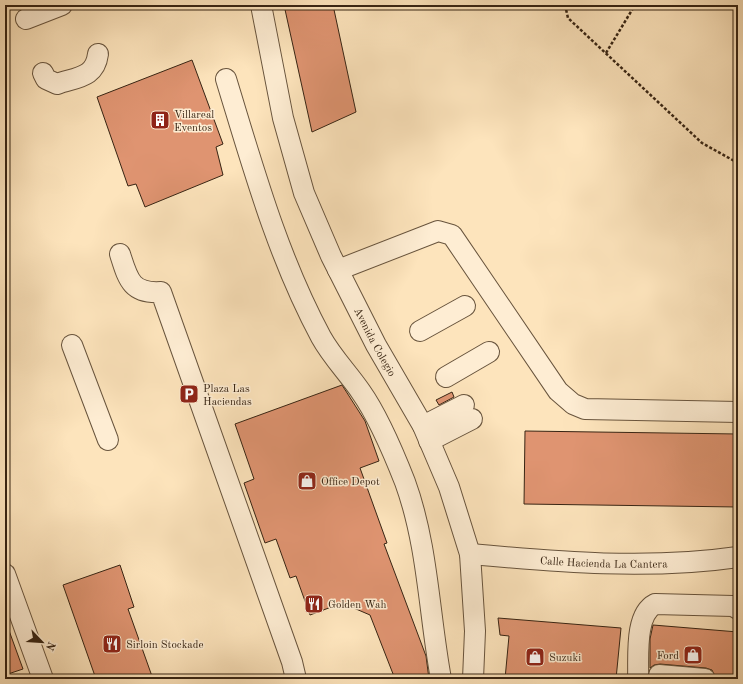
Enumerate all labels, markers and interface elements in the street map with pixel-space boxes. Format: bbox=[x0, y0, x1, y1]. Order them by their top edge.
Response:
building icon: Villareal Eventos bbox=[149, 109, 171, 131]
place label: Villareal Eventos bbox=[174, 110, 214, 134]
street label: Avenida Colegio bbox=[351, 306, 397, 379]
parking icon: Plaza Las Haciendas bbox=[178, 383, 200, 405]
place label: Plaza Las Haciendas bbox=[203, 384, 252, 408]
shop icon: Office Depot bbox=[296, 470, 318, 492]
place label: Office Depot bbox=[321, 477, 380, 488]
street label: Calle Hacienda La Cantera bbox=[539, 556, 668, 571]
restaurant icon: Golden Wah bbox=[303, 593, 325, 615]
place label: Golden Wah bbox=[328, 600, 386, 611]
north arrow bbox=[22, 622, 62, 662]
restaurant icon: Sirloin Stockade bbox=[101, 633, 123, 655]
text: N bbox=[43, 639, 56, 652]
place label: Sirloin Stockade bbox=[126, 640, 204, 651]
shop icon: Ford bbox=[682, 644, 704, 666]
shop icon: Suzuki bbox=[524, 646, 546, 668]
place label: Ford bbox=[657, 651, 679, 662]
place label: Suzuki bbox=[549, 653, 581, 664]

